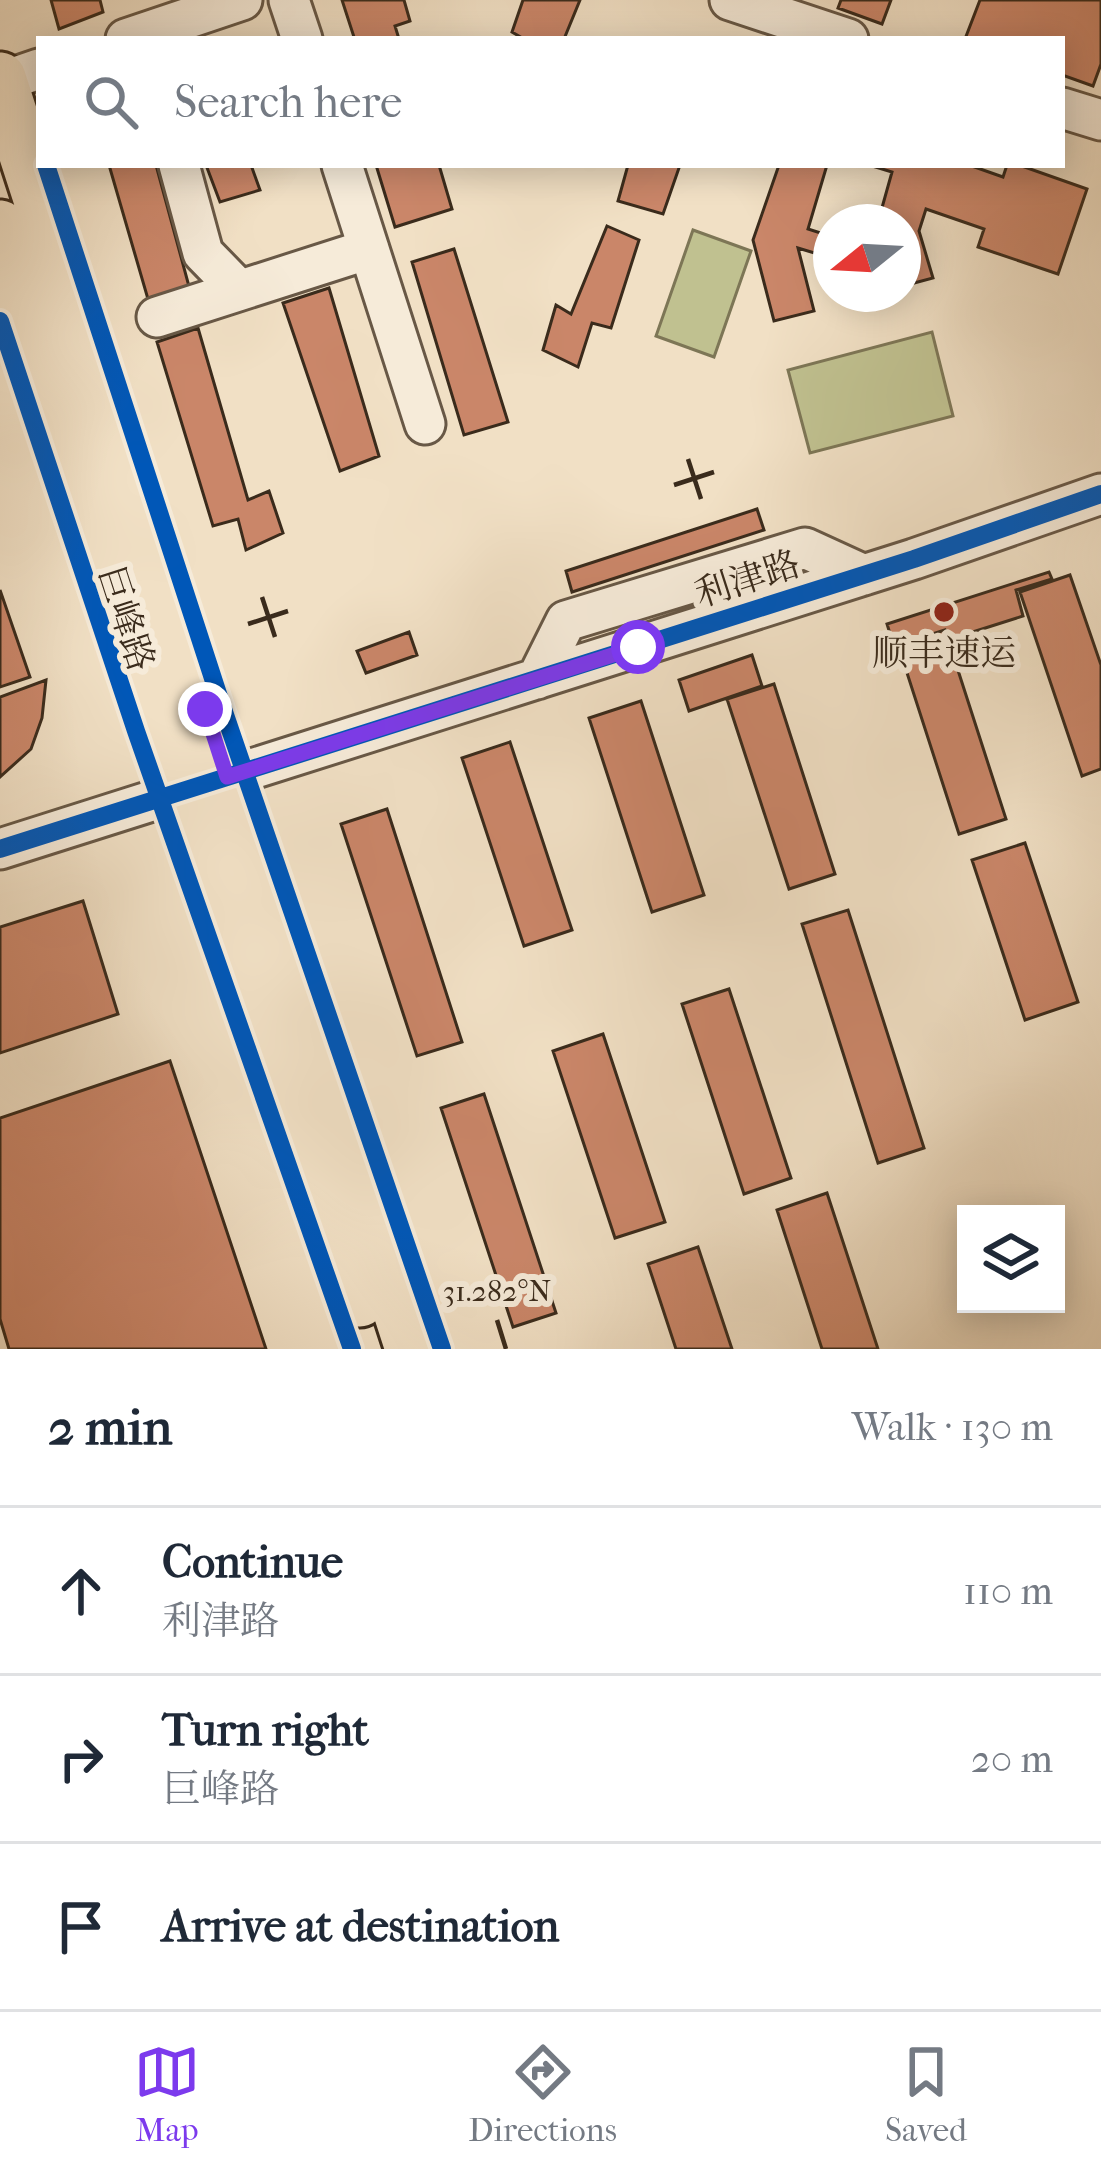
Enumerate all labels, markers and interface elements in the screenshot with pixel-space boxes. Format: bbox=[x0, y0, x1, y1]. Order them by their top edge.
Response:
search box bbox=[36, 36, 1065, 168]
icon: search bbox=[78, 69, 144, 135]
text: Search here bbox=[174, 76, 402, 129]
north arrow bbox=[813, 204, 921, 312]
street label: 利津路 bbox=[689, 542, 805, 616]
street label: 巨峰路 bbox=[89, 560, 163, 676]
marker: 顺丰速运 bbox=[931, 599, 957, 625]
route start bbox=[611, 620, 665, 674]
place label: 顺丰速运 bbox=[872, 632, 1016, 674]
route end bbox=[178, 682, 232, 736]
map controls bbox=[957, 1205, 1065, 1313]
button: layers bbox=[957, 1205, 1065, 1313]
text: 31.282°N bbox=[443, 1274, 551, 1309]
text: 2 min bbox=[48, 1397, 172, 1457]
text: Walk · 130 m bbox=[852, 1404, 1053, 1450]
text: Continue bbox=[162, 1536, 343, 1589]
icon: ahead bbox=[48, 1558, 114, 1624]
text: 110 m bbox=[963, 1568, 1053, 1614]
text: 利津路 bbox=[162, 1598, 279, 1644]
text: Turn right bbox=[162, 1704, 369, 1757]
icon: right bbox=[48, 1726, 114, 1792]
text: 20 m bbox=[971, 1736, 1053, 1782]
text: 巨峰路 bbox=[162, 1766, 279, 1812]
icon: arrive bbox=[48, 1894, 114, 1960]
text: Arrive at destination bbox=[162, 1900, 559, 1953]
tab: Map bbox=[134, 2039, 200, 2150]
tab: Directions bbox=[468, 2039, 617, 2150]
tab: Saved bbox=[885, 2039, 967, 2150]

